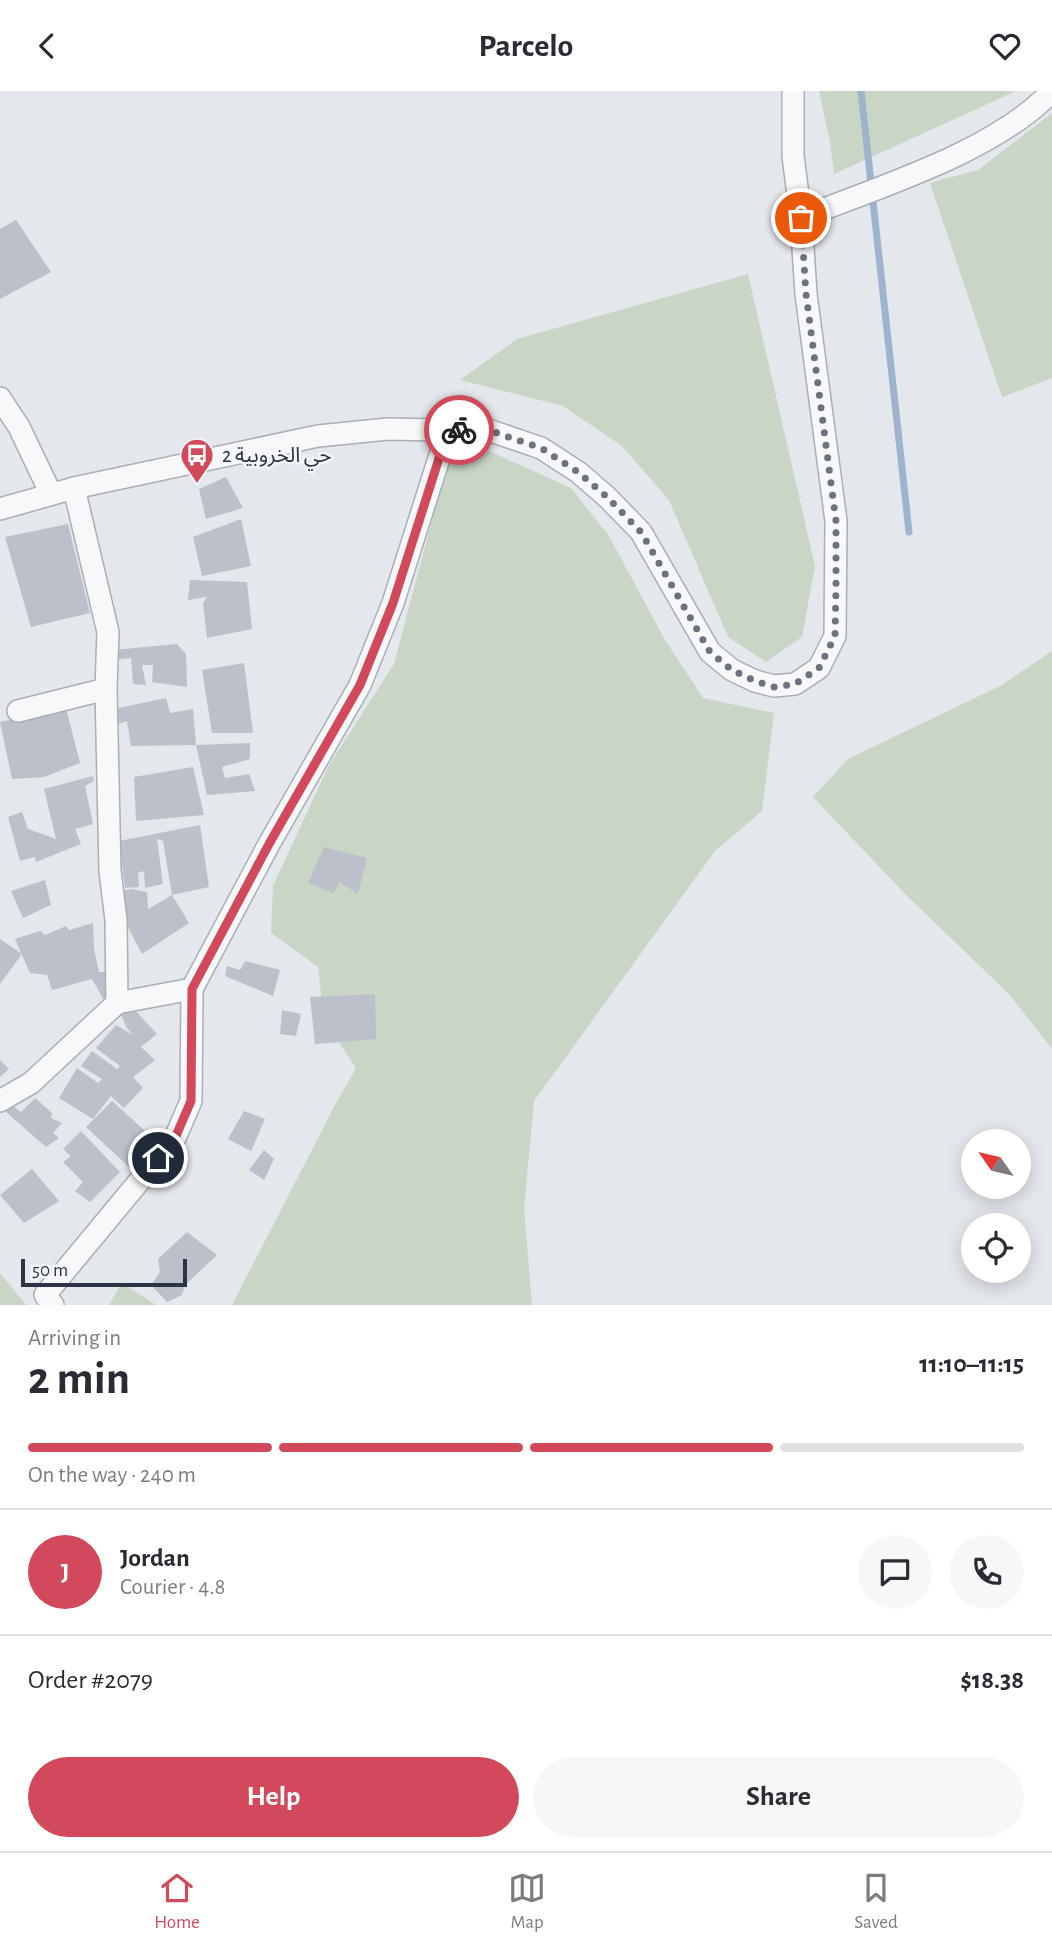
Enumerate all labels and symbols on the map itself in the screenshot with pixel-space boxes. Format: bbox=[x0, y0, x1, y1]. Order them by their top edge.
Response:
pin bbox=[771, 188, 831, 248]
courier bbox=[424, 395, 494, 465]
bus stop icon: حي الخروبية 2 bbox=[178, 436, 216, 485]
place label: حي الخروبية 2 bbox=[222, 445, 332, 471]
pin bbox=[128, 1128, 188, 1188]
north arrow bbox=[961, 1129, 1031, 1199]
scale bar bbox=[21, 1256, 187, 1288]

